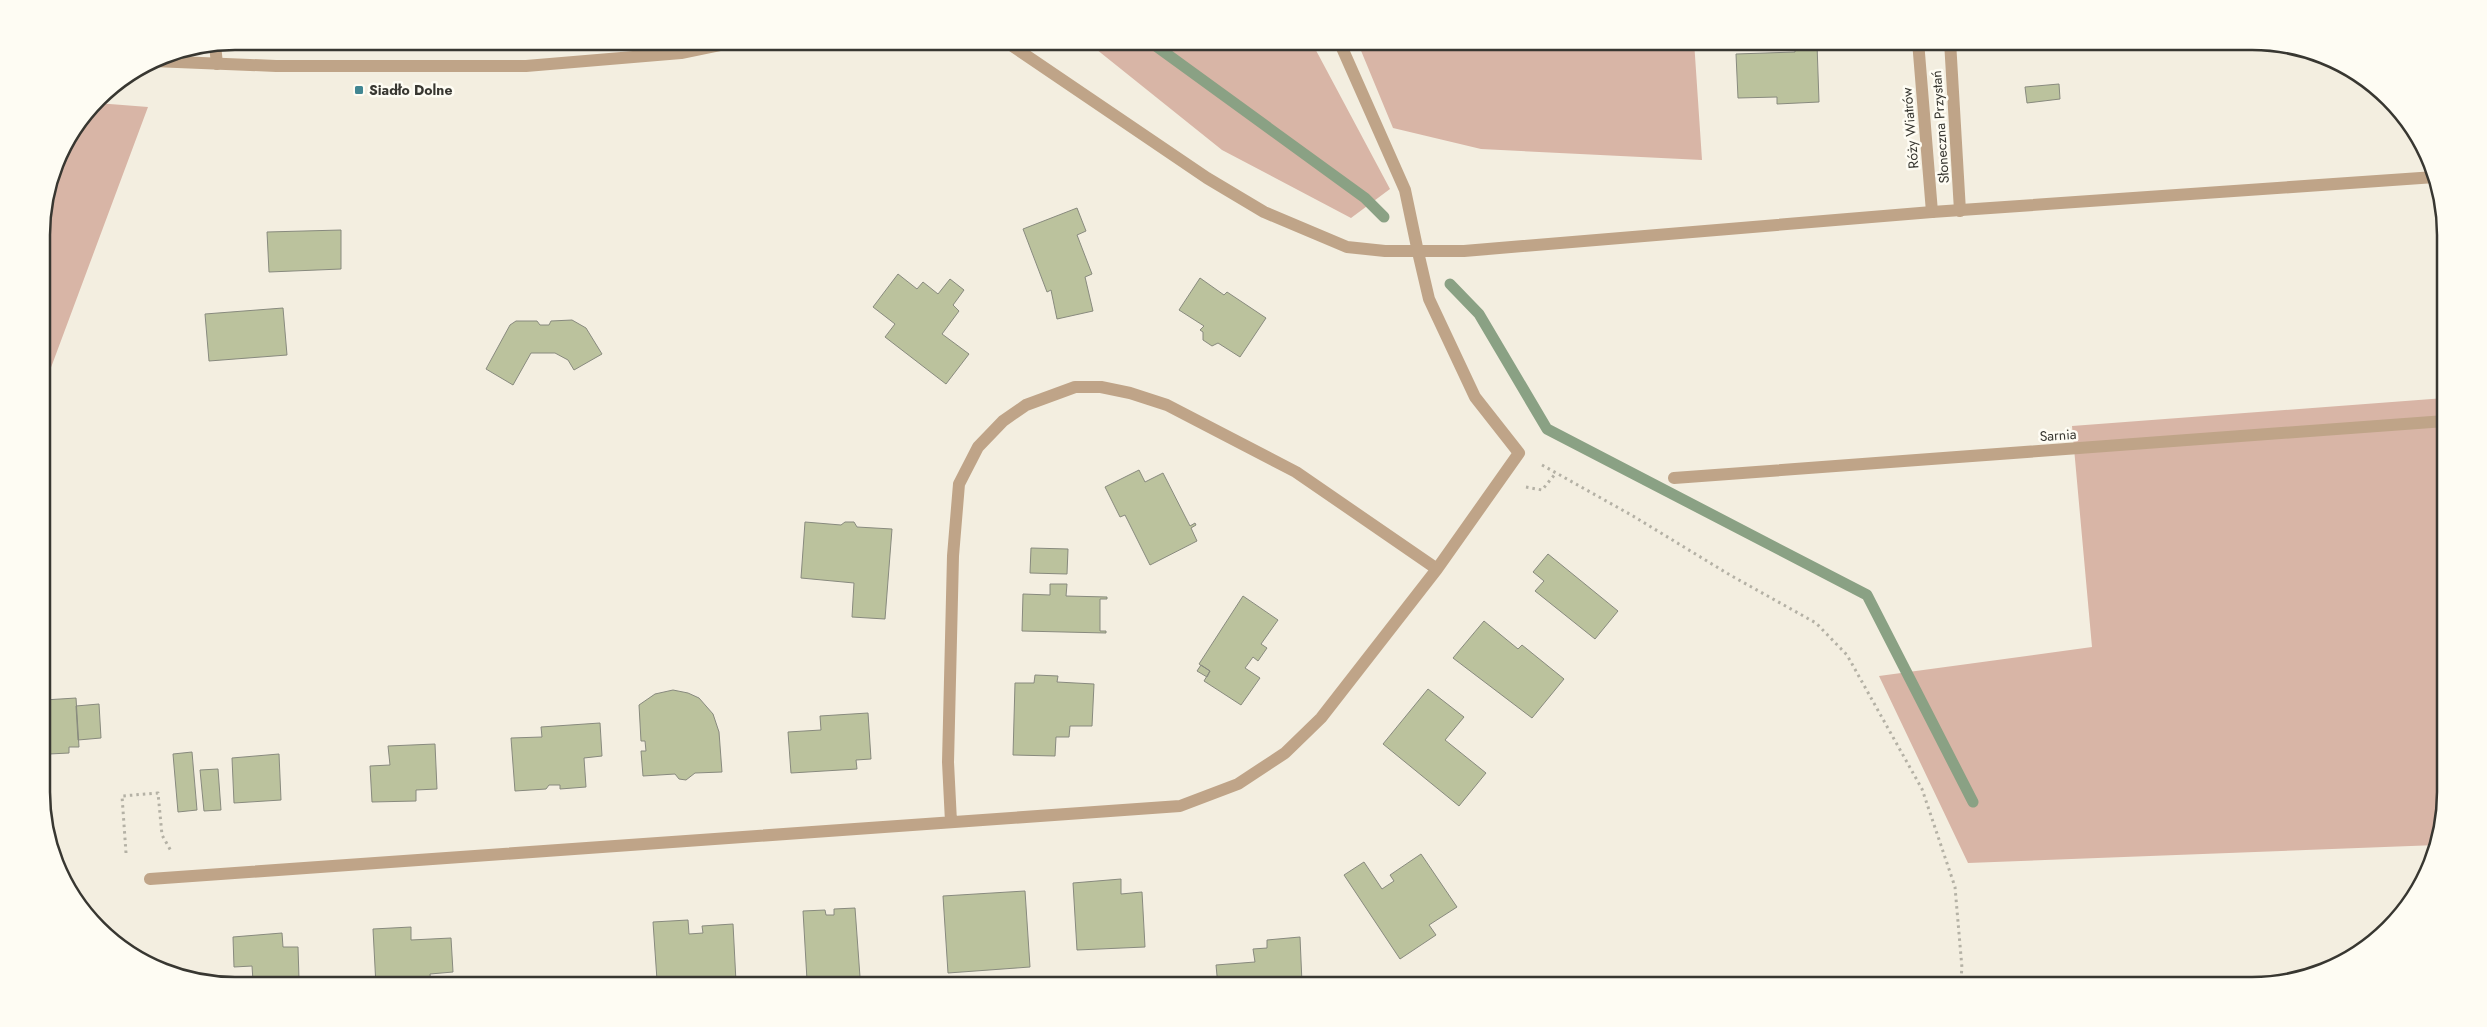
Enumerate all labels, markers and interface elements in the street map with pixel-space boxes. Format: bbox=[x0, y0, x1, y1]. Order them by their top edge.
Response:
street label: Słoneczna Przystań bbox=[1926, 70, 1954, 184]
place label: Siadło Dolne bbox=[369, 80, 452, 100]
marker: Siadło Dolne bbox=[353, 84, 365, 96]
street label: Róży Wiatrów bbox=[1896, 86, 1924, 169]
street label: Sarnia bbox=[2039, 424, 2077, 446]

